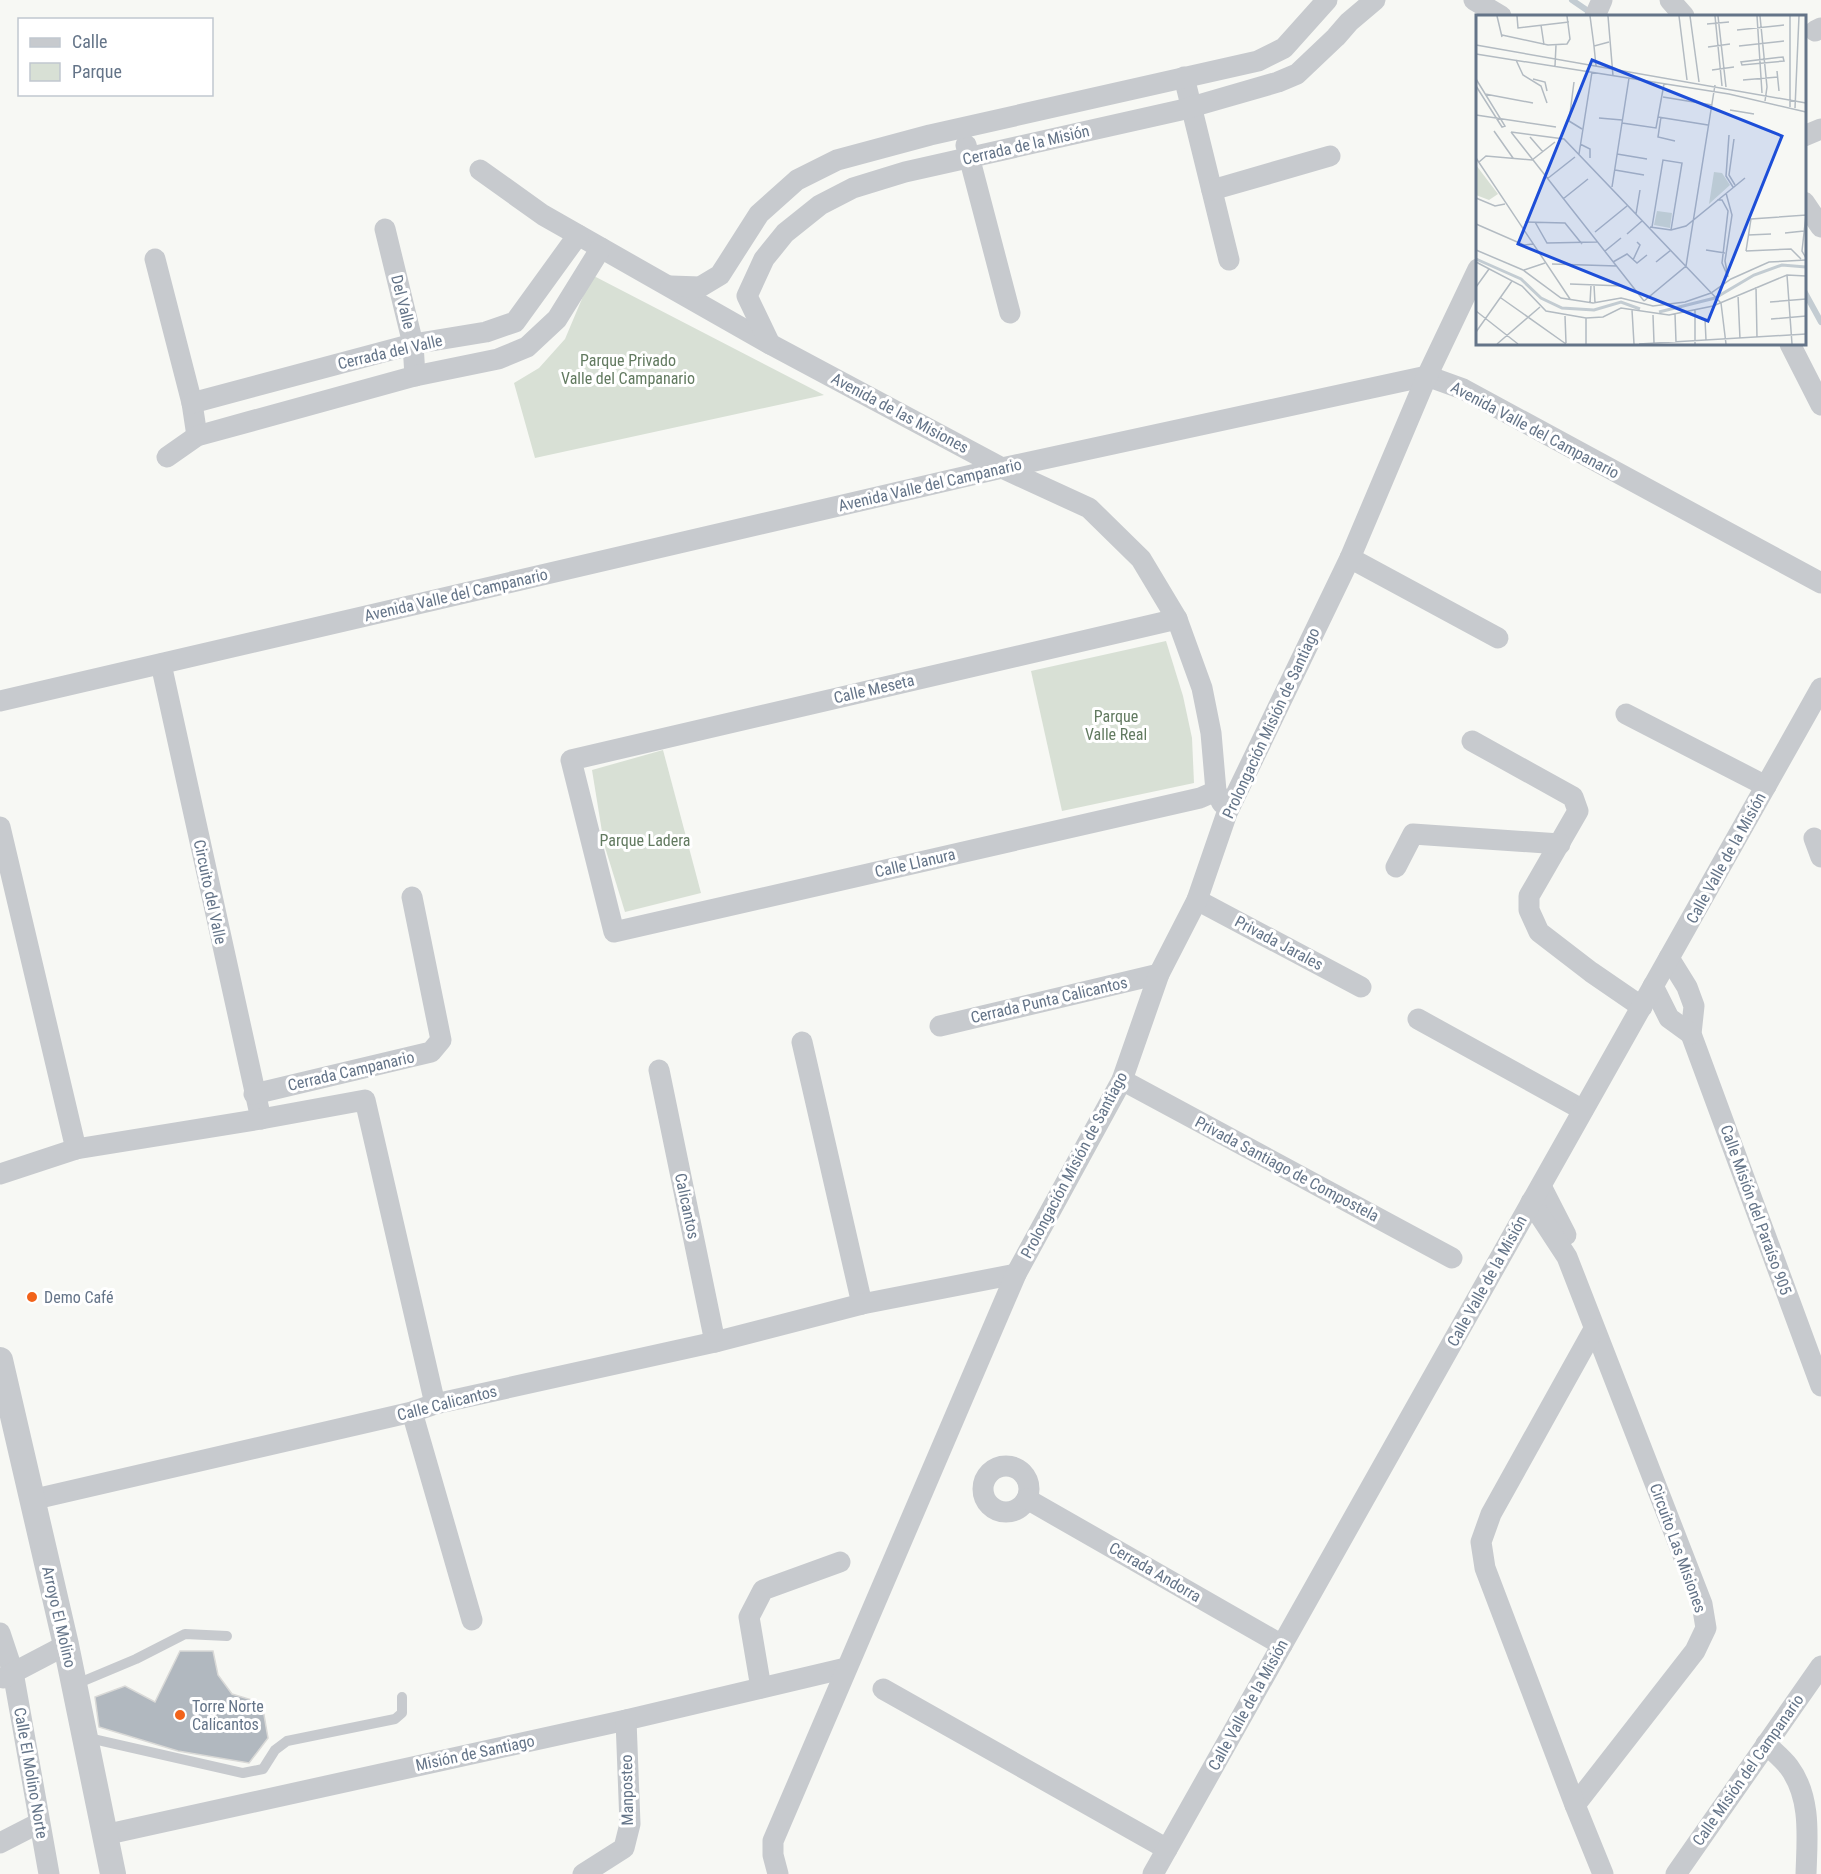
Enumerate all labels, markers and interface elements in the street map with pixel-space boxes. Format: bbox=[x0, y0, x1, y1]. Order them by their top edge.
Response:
inset map bbox=[1476, 15, 1806, 345]
legend bbox=[18, 18, 213, 96]
text: Calle bbox=[72, 31, 108, 52]
text: Parque bbox=[72, 61, 122, 82]
street label: Cerrada de la Misión bbox=[961, 121, 1091, 169]
street label: Del Valle bbox=[387, 273, 419, 331]
street label: Cerrada del Valle bbox=[336, 331, 444, 373]
park label: Parque Privado Valle del Campanario bbox=[561, 351, 695, 388]
street label: Avenida de las Misiones bbox=[828, 369, 972, 457]
street label: Avenida Valle del Campanario bbox=[1448, 378, 1622, 482]
street label: Avenida Valle del Campanario bbox=[836, 455, 1024, 515]
street label: Avenida Valle del Campanario bbox=[362, 565, 550, 625]
street label: Prolongación Misión de Santiago bbox=[1218, 625, 1324, 821]
street label: Calle Meseta bbox=[832, 671, 916, 707]
park label: Parque Valle Real bbox=[1085, 707, 1147, 744]
street label: Calle Valle de la Misión bbox=[1682, 789, 1770, 927]
park label: Parque Ladera bbox=[599, 831, 691, 850]
street label: Circuito del Valle bbox=[190, 838, 230, 946]
street label: Calle Llanura bbox=[873, 845, 957, 881]
street label: Privada Jarales bbox=[1232, 912, 1326, 974]
street label: Cerrada Punta Calicantos bbox=[969, 973, 1129, 1027]
street label: Cerrada Campanario bbox=[286, 1047, 416, 1095]
street label: Prolongación Misión de Santiago bbox=[1017, 1069, 1131, 1261]
street label: Privada Santiago de Compostela bbox=[1192, 1112, 1382, 1226]
street label: Calle Misión del Paraíso 905 bbox=[1716, 1122, 1796, 1298]
street label: Calicantos bbox=[671, 1171, 703, 1241]
street label: Calle Valle de la Misión bbox=[1443, 1212, 1531, 1350]
place label: Demo Café bbox=[44, 1288, 114, 1307]
marker: Demo Café bbox=[25, 1290, 39, 1304]
street label: Calle Calicantos bbox=[395, 1381, 499, 1425]
street label: Circuito Las Misiones bbox=[1646, 1481, 1710, 1615]
street label: Cerrada Andorra bbox=[1106, 1538, 1204, 1606]
street label: Arroyo El Molino bbox=[38, 1564, 80, 1670]
street label: Calle Valle de la Misión bbox=[1204, 1636, 1292, 1774]
street label: Calle Misión del Campanario bbox=[1688, 1691, 1808, 1849]
place label: Torre Norte Calicantos bbox=[192, 1697, 264, 1734]
street label: Calle El Molino Norte bbox=[10, 1706, 52, 1840]
marker: Torre Norte Calicantos bbox=[173, 1708, 187, 1722]
street label: Misión de Santiago bbox=[414, 1731, 536, 1775]
street label: Manposteo bbox=[617, 1754, 637, 1826]

